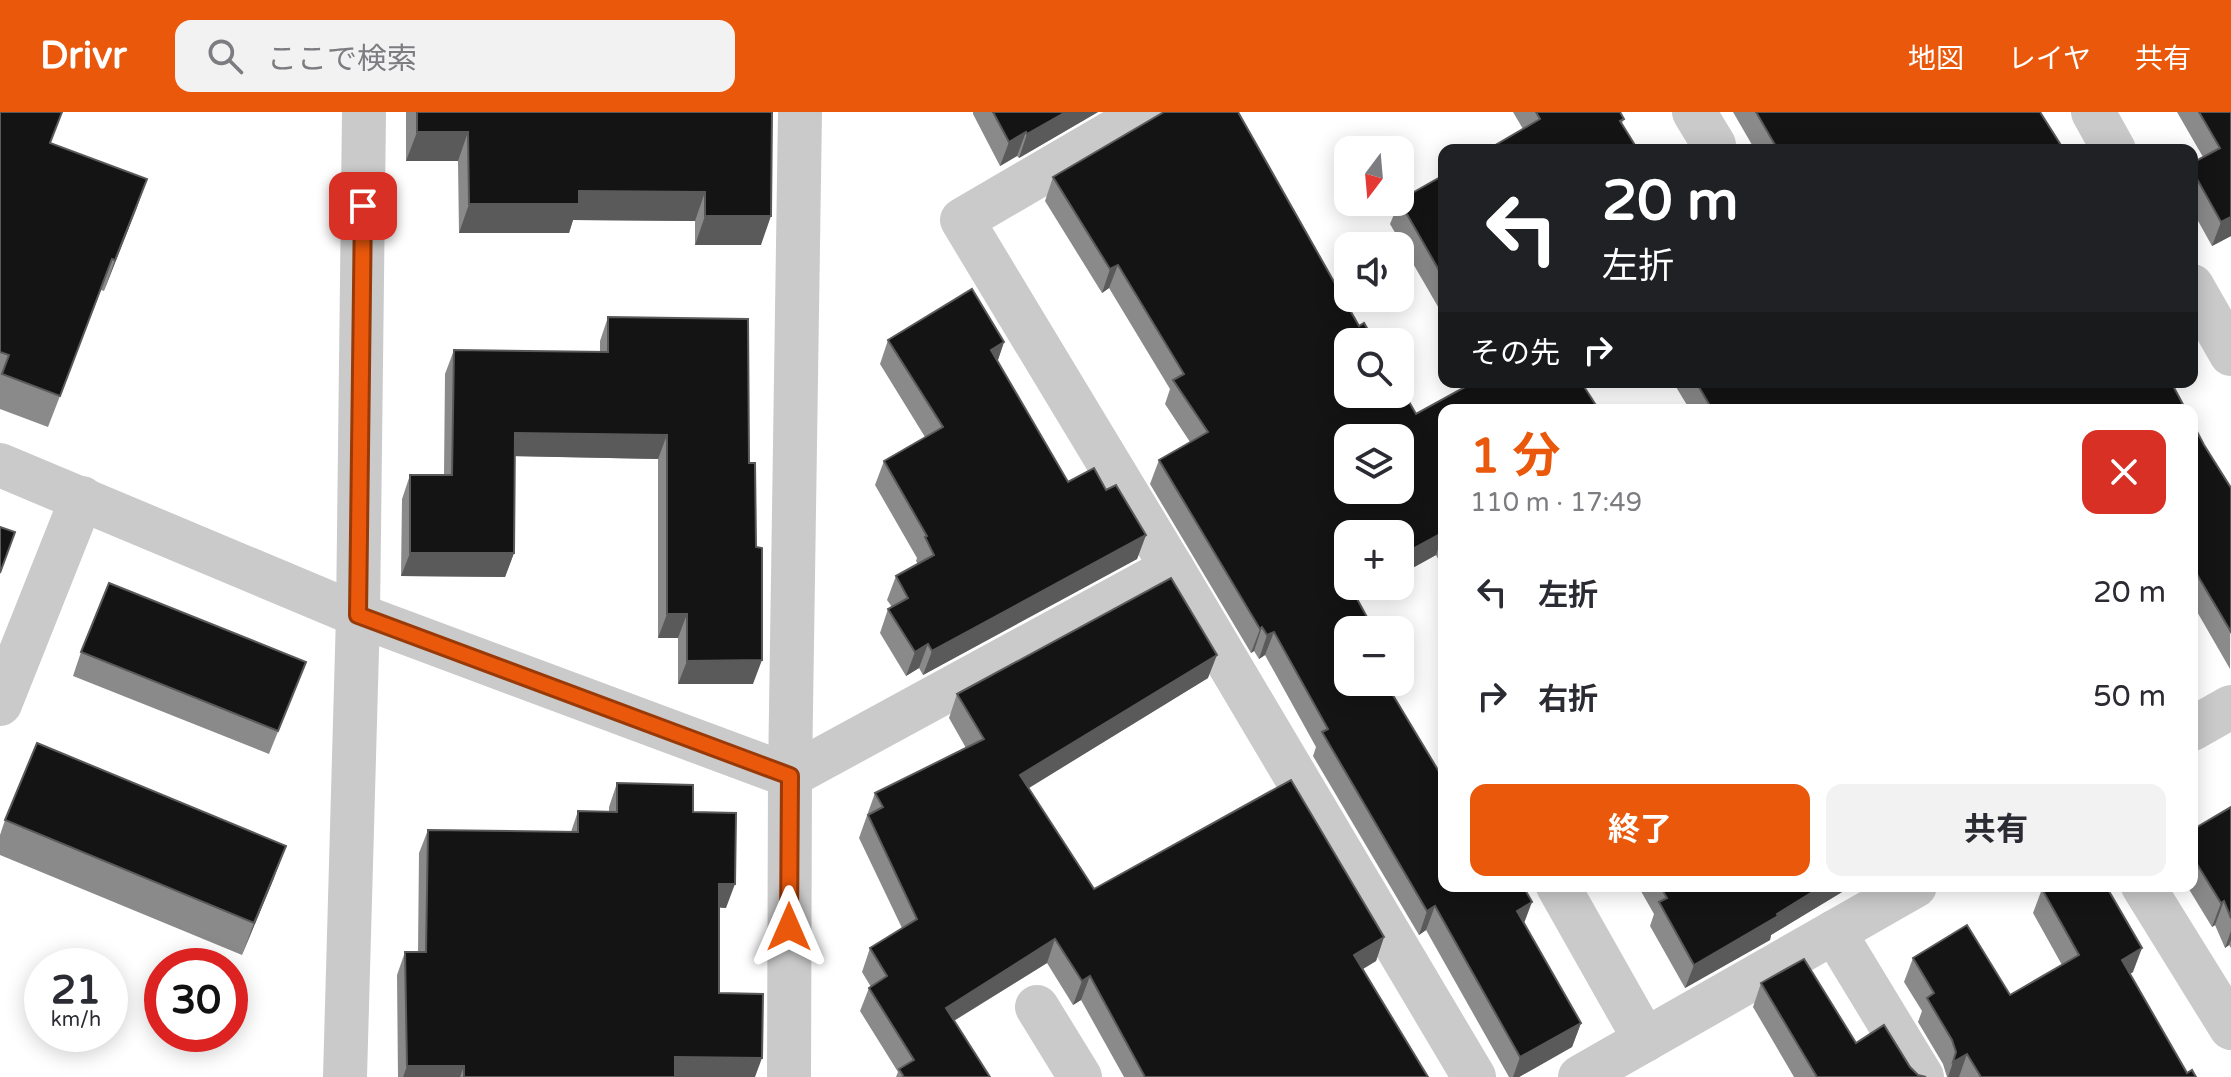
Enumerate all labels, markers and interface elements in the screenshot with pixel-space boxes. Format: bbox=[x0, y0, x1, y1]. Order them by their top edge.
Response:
search box bbox=[175, 20, 735, 92]
text: Drivr bbox=[40, 33, 127, 79]
icon: search bbox=[203, 34, 247, 78]
text: ここで検索 bbox=[267, 41, 417, 78]
text: 地図 bbox=[1908, 42, 1964, 76]
text: レイヤ bbox=[2008, 42, 2091, 76]
text: 共有 bbox=[2135, 42, 2191, 76]
north arrow bbox=[1334, 136, 1414, 216]
map controls bbox=[1334, 136, 1414, 696]
text: 20 m bbox=[1602, 168, 1738, 235]
pin bbox=[329, 172, 397, 240]
icon: left bbox=[1470, 176, 1574, 280]
icon: arrive bbox=[341, 184, 385, 228]
button: sound bbox=[1334, 232, 1414, 312]
text: 左折 bbox=[1602, 245, 1674, 288]
button: search bbox=[1334, 328, 1414, 408]
icon: right bbox=[1576, 328, 1620, 372]
text: その先 bbox=[1470, 335, 1560, 372]
button: layers bbox=[1334, 424, 1414, 504]
text: 1 分 bbox=[1470, 428, 1561, 486]
button: close bbox=[2082, 430, 2166, 514]
text: 110 m · 17:49 bbox=[1470, 487, 1642, 518]
button: + bbox=[1334, 520, 1414, 600]
icon: left bbox=[1470, 570, 1514, 614]
text: 20 m bbox=[2093, 574, 2166, 611]
text: 左折 bbox=[1538, 577, 1598, 614]
button: − bbox=[1334, 616, 1414, 696]
icon: right bbox=[1470, 674, 1514, 718]
text: 50 m bbox=[2093, 678, 2166, 715]
text: 右折 bbox=[1538, 681, 1598, 718]
button: 終了 bbox=[1470, 784, 1810, 876]
button: 共有 bbox=[1826, 784, 2166, 876]
position arrow bbox=[747, 885, 831, 969]
speed limit sign: 30 bbox=[144, 948, 248, 1052]
text: 21 bbox=[51, 966, 101, 1014]
text: km/h bbox=[51, 1008, 101, 1032]

